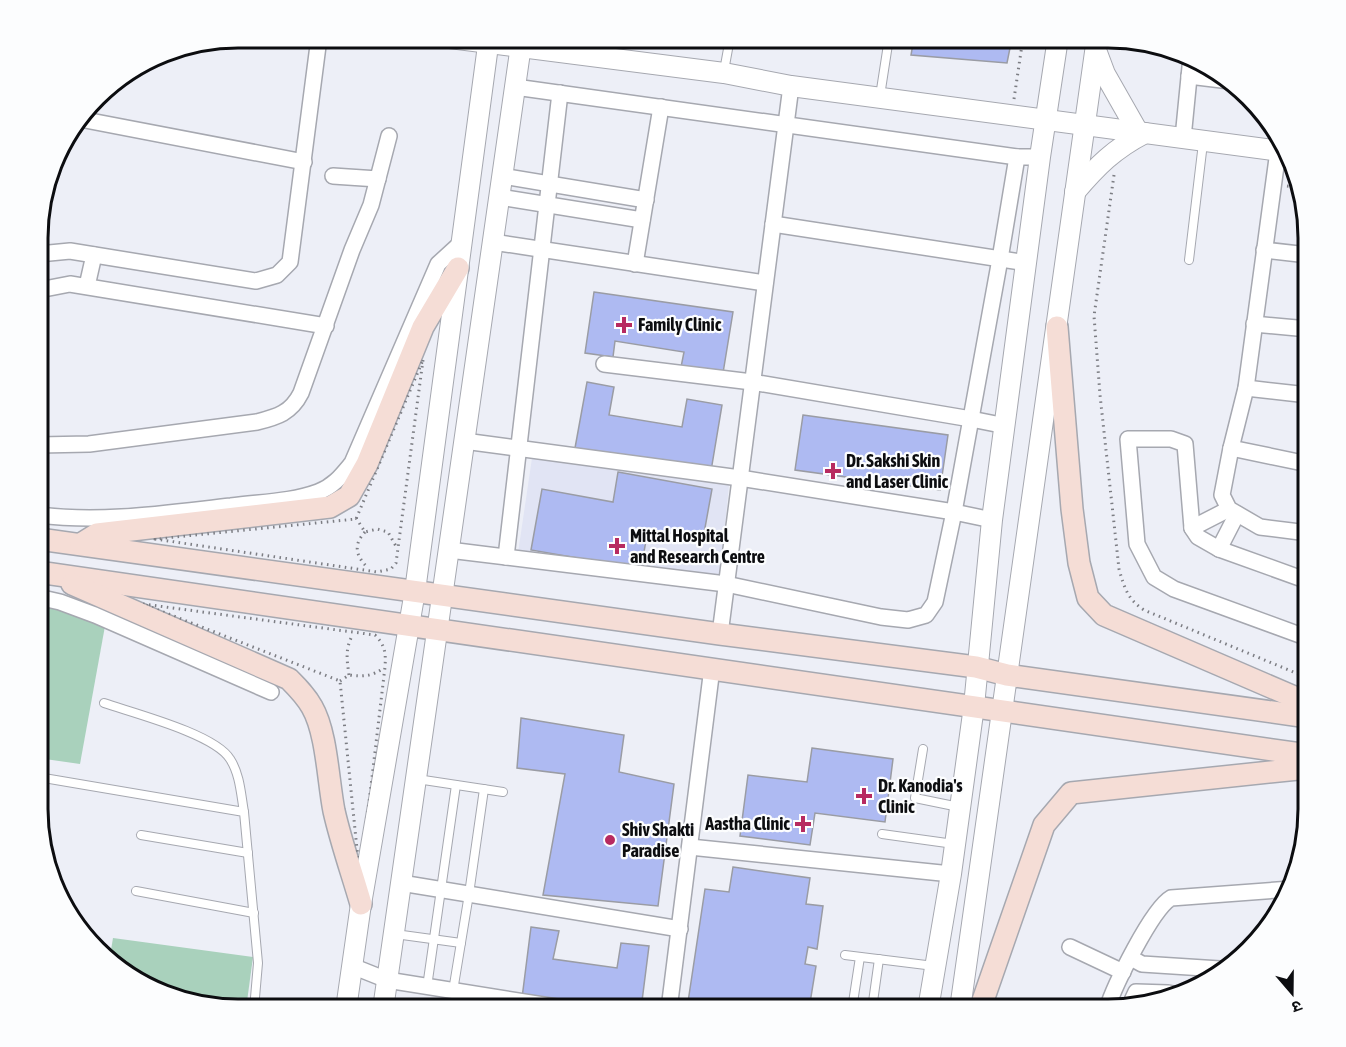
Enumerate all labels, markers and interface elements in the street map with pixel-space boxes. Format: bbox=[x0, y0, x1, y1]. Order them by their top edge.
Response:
place label: Family Clinic bbox=[638, 314, 722, 335]
marker: Family Clinic bbox=[615, 316, 633, 334]
place label: Dr. Sakshi Skin and Laser Clinic bbox=[846, 450, 949, 492]
marker: Dr. Sakshi Skin and Laser Clinic bbox=[824, 462, 842, 480]
place label: Mittal Hospital and Research Centre bbox=[630, 525, 765, 567]
marker: Mittal Hospital and Research Centre bbox=[608, 537, 626, 555]
place label: Dr. Kanodia's Clinic bbox=[878, 775, 963, 817]
marker: Dr. Kanodia's Clinic bbox=[855, 787, 873, 805]
place label: Aastha Clinic bbox=[704, 813, 790, 834]
marker: Aastha Clinic bbox=[794, 815, 812, 833]
place label: Shiv Shakti Paradise bbox=[622, 819, 694, 861]
marker: Shiv Shakti Paradise bbox=[603, 833, 617, 847]
north arrow bbox=[1262, 963, 1322, 1023]
text: उ bbox=[1289, 997, 1305, 1017]

